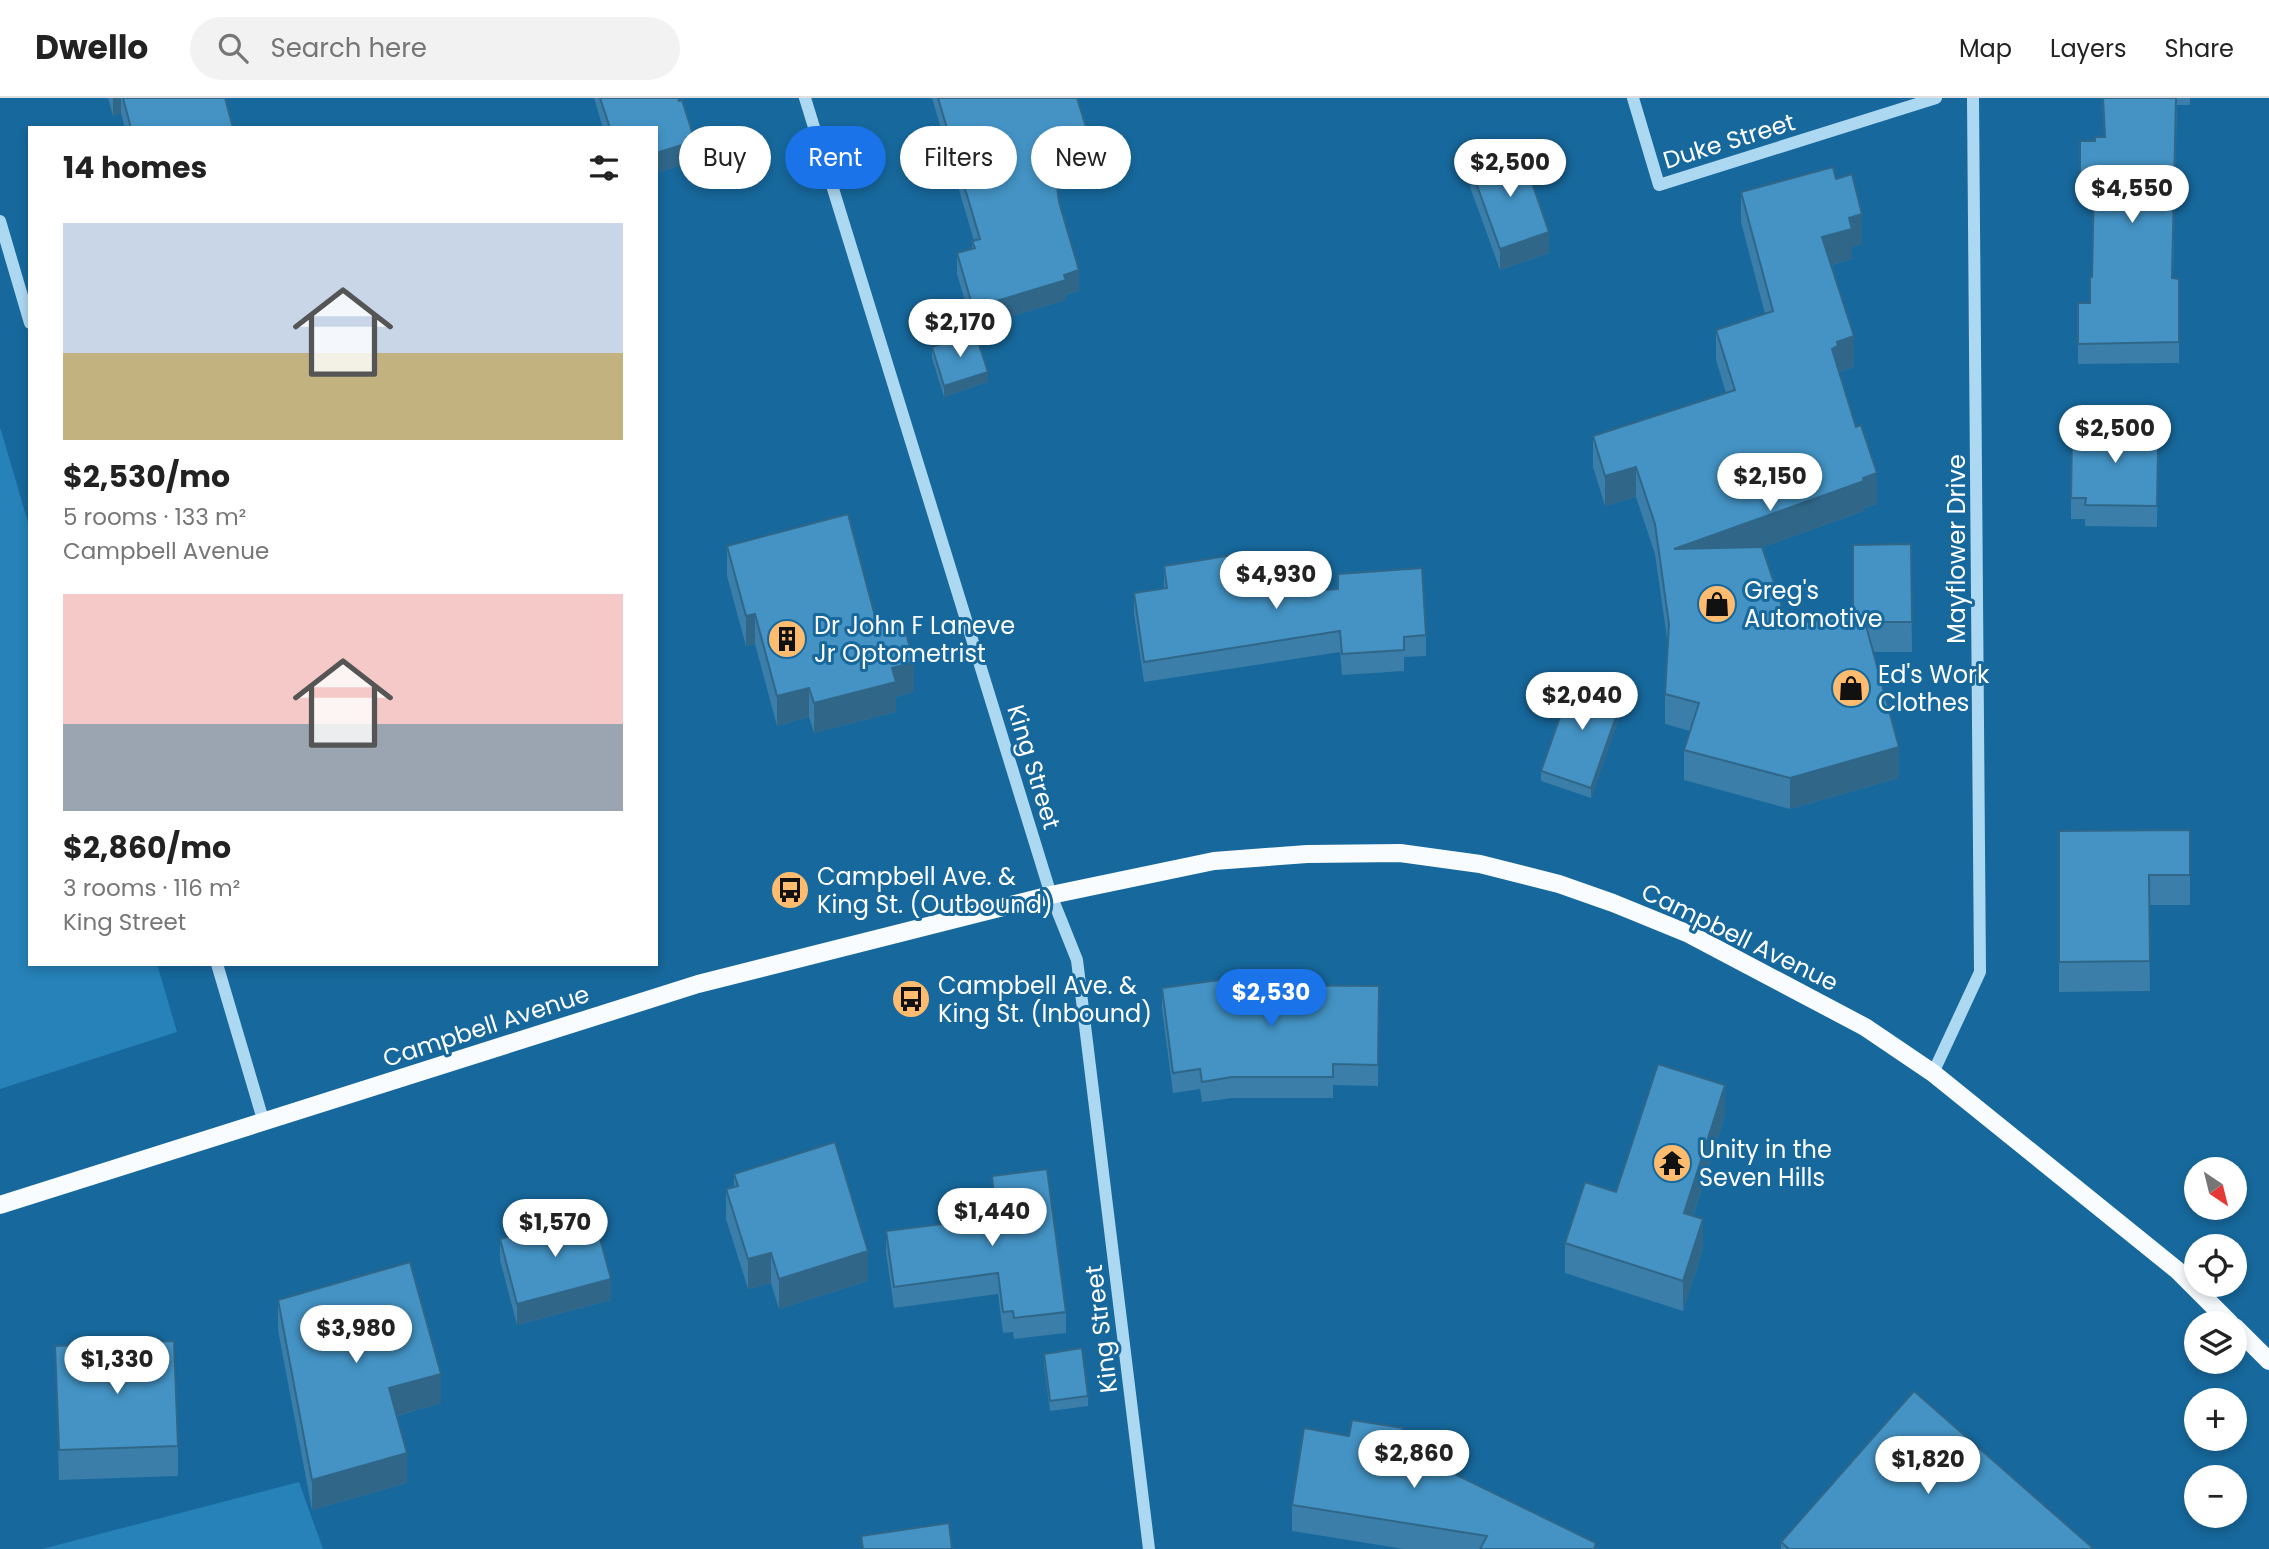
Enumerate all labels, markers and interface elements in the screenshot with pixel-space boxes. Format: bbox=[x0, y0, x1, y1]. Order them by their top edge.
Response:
search box bbox=[190, 17, 680, 80]
text: Dwello bbox=[35, 24, 148, 71]
icon: search bbox=[214, 29, 252, 67]
text: Search here bbox=[270, 30, 427, 66]
text: Map bbox=[1959, 32, 2012, 65]
text: Layers bbox=[2050, 32, 2126, 65]
text: Share bbox=[2164, 32, 2234, 65]
street label: Duke Street bbox=[1659, 105, 1799, 177]
chip: Buy bbox=[679, 126, 771, 189]
chip: Rent bbox=[785, 126, 886, 189]
chip: Filters bbox=[900, 126, 1017, 189]
chip: New bbox=[1031, 126, 1131, 189]
pin: $2,500 bbox=[1453, 140, 1567, 199]
text: 14 homes bbox=[63, 146, 207, 189]
text: $2,500 bbox=[1470, 146, 1550, 178]
icon: filters bbox=[585, 149, 623, 187]
pin: $4,550 bbox=[2075, 166, 2189, 225]
text: $4,550 bbox=[2091, 172, 2173, 204]
icon: home bbox=[280, 269, 406, 395]
pin: $2,170 bbox=[903, 300, 1017, 359]
text: $2,170 bbox=[925, 306, 995, 338]
pin: $2,500 bbox=[2058, 406, 2172, 465]
text: $2,500 bbox=[2075, 412, 2155, 444]
pin: $2,150 bbox=[1713, 454, 1827, 513]
street label: Mayflower Drive bbox=[1940, 454, 1973, 644]
text: $2,530/mo bbox=[63, 455, 230, 498]
text: $2,150 bbox=[1733, 460, 1807, 492]
text: 5 rooms · 133 m² bbox=[63, 501, 246, 533]
text: Campbell Avenue bbox=[63, 535, 269, 567]
pin: $4,930 bbox=[1219, 552, 1333, 611]
text: $4,930 bbox=[1236, 558, 1316, 590]
place label: Greg's Automotive bbox=[1744, 574, 1883, 635]
shop icon: Greg's Automotive bbox=[1696, 583, 1738, 625]
place label: Dr John F Laneve Jr Optometrist bbox=[814, 609, 1015, 670]
building icon: Dr John F Laneve Jr Optometrist bbox=[766, 618, 808, 660]
icon: home bbox=[280, 640, 406, 766]
place label: Ed's Work Clothes bbox=[1878, 658, 1990, 719]
shop icon: Ed's Work Clothes bbox=[1830, 667, 1872, 709]
pin: $2,040 bbox=[1525, 672, 1639, 732]
text: $2,040 bbox=[1542, 679, 1622, 711]
street label: King Street bbox=[999, 701, 1069, 833]
text: $2,860/mo bbox=[63, 826, 231, 869]
place label: Campbell Ave. & King St. (Outbound) bbox=[817, 860, 1053, 921]
bus stop icon: Campbell Ave. & King St. (Outbound) bbox=[769, 869, 811, 911]
text: 3 rooms · 116 m² bbox=[63, 872, 240, 904]
street label: Campbell Avenue bbox=[1636, 875, 1844, 999]
text: King Street bbox=[63, 906, 186, 938]
place label: Campbell Ave. & King St. (Inbound) bbox=[938, 969, 1152, 1030]
pin: $2,530 bbox=[1214, 970, 1328, 1029]
text: $2,530 bbox=[1232, 976, 1310, 1008]
street label: Campbell Avenue bbox=[379, 977, 593, 1075]
bus stop icon: Campbell Ave. & King St. (Inbound) bbox=[890, 978, 932, 1020]
place label: Unity in the Seven Hills bbox=[1699, 1133, 1832, 1194]
temple icon: Unity in the Seven Hills bbox=[1651, 1142, 1693, 1184]
north arrow bbox=[2184, 1157, 2247, 1220]
map controls bbox=[2184, 1157, 2247, 1528]
pin: $1,440 bbox=[935, 1188, 1049, 1248]
text: $1,440 bbox=[954, 1195, 1030, 1227]
pin: $1,570 bbox=[498, 1200, 612, 1259]
text: $1,570 bbox=[519, 1206, 591, 1238]
button: locate bbox=[2184, 1234, 2247, 1297]
street label: King Street bbox=[1077, 1263, 1125, 1395]
pin: $3,980 bbox=[299, 1306, 413, 1365]
button: layers bbox=[2184, 1311, 2247, 1374]
text: $3,980 bbox=[316, 1312, 396, 1344]
pin: $1,330 bbox=[60, 1336, 174, 1396]
text: $1,330 bbox=[80, 1343, 154, 1375]
button: + bbox=[2184, 1388, 2247, 1451]
pin: $2,860 bbox=[1357, 1430, 1471, 1490]
pin: $1,820 bbox=[1871, 1436, 1985, 1496]
text: $2,860 bbox=[1374, 1437, 1454, 1469]
text: $1,820 bbox=[1891, 1443, 1965, 1475]
button: − bbox=[2184, 1465, 2247, 1528]

